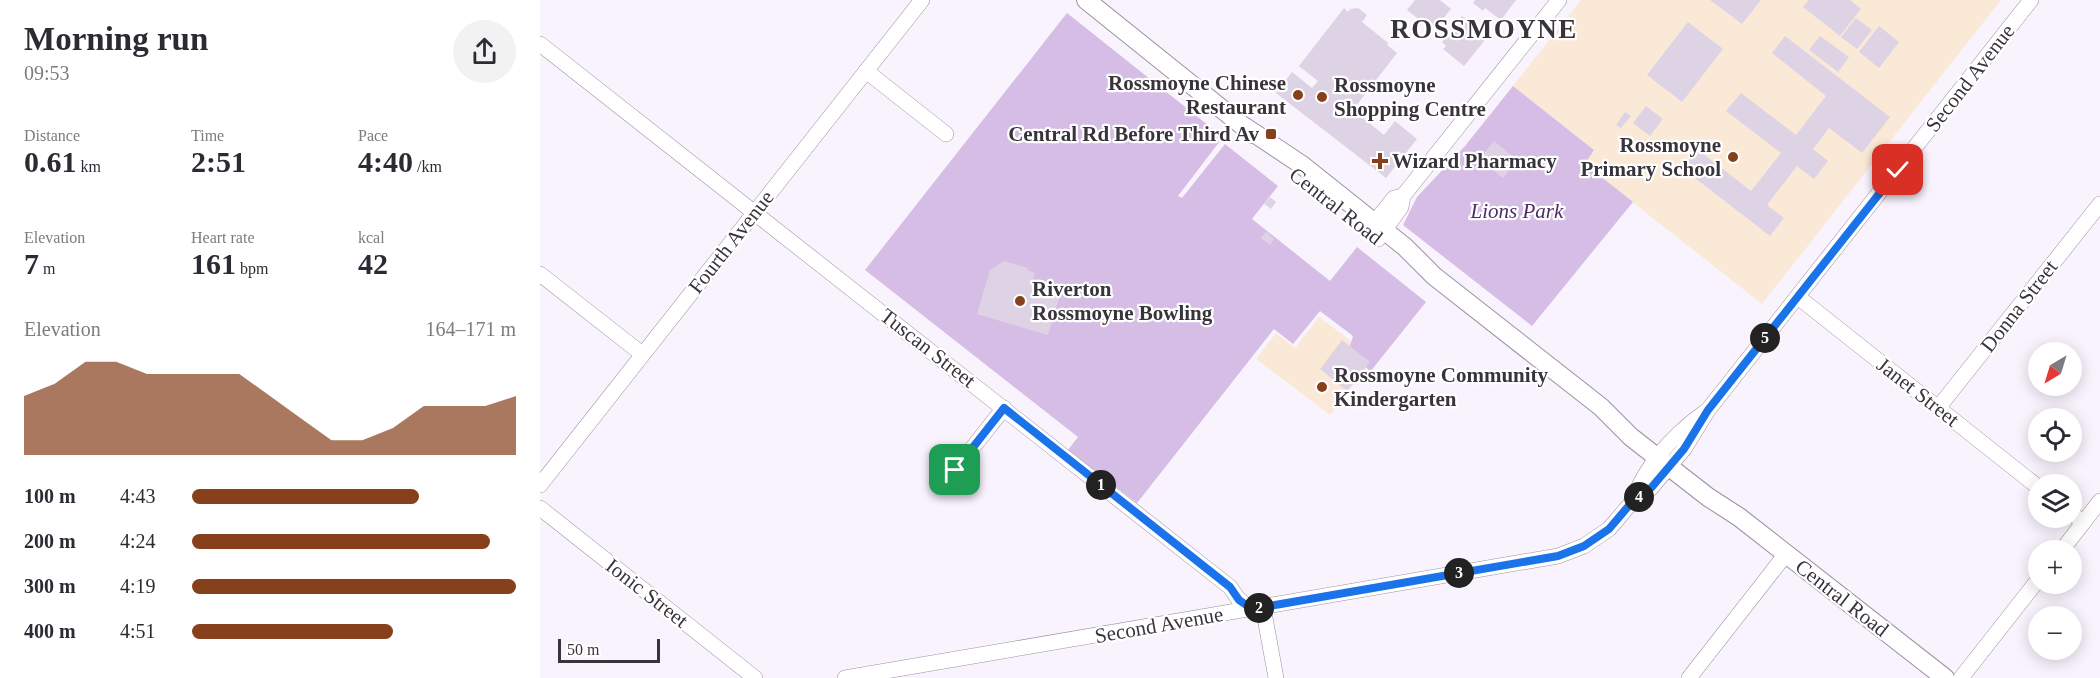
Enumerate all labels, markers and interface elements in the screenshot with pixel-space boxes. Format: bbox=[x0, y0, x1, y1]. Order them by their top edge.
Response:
district label: ROSSMOYNE bbox=[1390, 14, 1578, 44]
button: share bbox=[453, 20, 516, 83]
street label: Second Avenue bbox=[1921, 20, 2019, 136]
text: Morning run bbox=[24, 21, 208, 57]
text: 09:53 bbox=[24, 62, 70, 84]
place label: Rossmoyne Chinese Restaurant bbox=[1108, 71, 1286, 119]
place label: Rossmoyne Shopping Centre bbox=[1334, 73, 1486, 121]
marker: Rossmoyne Chinese Restaurant bbox=[1291, 88, 1305, 102]
marker: Rossmoyne Shopping Centre bbox=[1315, 90, 1329, 104]
place label: Central Rd Before Third Av bbox=[1008, 122, 1259, 146]
text: Distance bbox=[24, 127, 80, 144]
text: Time bbox=[191, 127, 224, 144]
text: Pace bbox=[358, 127, 388, 144]
marker: Central Rd Before Third Av bbox=[1264, 127, 1278, 141]
place label: Rossmoyne Primary School bbox=[1580, 133, 1721, 181]
pin bbox=[1872, 144, 1923, 195]
text: 0.61 bbox=[24, 145, 77, 178]
text: 2:51 bbox=[191, 145, 246, 178]
text: 4:40 bbox=[358, 145, 413, 178]
place label: Wizard Pharmacy bbox=[1392, 149, 1557, 173]
marker: Rossmoyne Primary School bbox=[1726, 150, 1740, 164]
icon: check bbox=[1881, 153, 1914, 186]
marker: Wizard Pharmacy bbox=[1373, 154, 1387, 168]
text: km bbox=[77, 158, 101, 175]
text: /km bbox=[413, 158, 442, 175]
street label: Central Road bbox=[1285, 162, 1388, 250]
street label: Fourth Avenue bbox=[683, 186, 779, 298]
park label: Lions Park bbox=[1470, 199, 1564, 223]
text: Elevation bbox=[24, 229, 85, 246]
text: Heart rate bbox=[191, 229, 255, 246]
text: kcal bbox=[358, 229, 385, 246]
text: 7 bbox=[24, 247, 39, 280]
text: 161 bbox=[191, 247, 236, 280]
text: 42 bbox=[358, 247, 388, 280]
street label: Donna Street bbox=[1976, 255, 2062, 357]
text: m bbox=[39, 260, 55, 277]
text: bpm bbox=[236, 260, 268, 277]
place label: Riverton Rossmoyne Bowling bbox=[1032, 277, 1213, 325]
marker: Riverton Rossmoyne Bowling bbox=[1013, 294, 1027, 308]
street label: Tuscan Street bbox=[876, 303, 980, 393]
text: Elevation bbox=[24, 318, 101, 340]
text: 164–171 m bbox=[425, 318, 516, 340]
pin: 5 bbox=[1750, 323, 1780, 353]
text: 5 bbox=[1761, 329, 1769, 346]
north arrow bbox=[2028, 342, 2082, 396]
map controls bbox=[2028, 342, 2082, 660]
street label: Janet Street bbox=[1872, 353, 1964, 432]
place label: Rossmoyne Community Kindergarten bbox=[1334, 363, 1549, 411]
marker: Rossmoyne Community Kindergarten bbox=[1315, 380, 1329, 394]
button: locate bbox=[2028, 408, 2082, 462]
pin bbox=[929, 444, 980, 495]
icon: arrive bbox=[938, 453, 971, 486]
pin: 1 bbox=[1086, 470, 1116, 500]
button: layers bbox=[2028, 474, 2082, 528]
text: 1 bbox=[1097, 476, 1105, 493]
pin: 4 bbox=[1624, 482, 1654, 512]
text: 100 m bbox=[24, 485, 76, 507]
text: 4:43 bbox=[120, 485, 156, 507]
text: 4 bbox=[1635, 488, 1643, 505]
text: 200 m bbox=[24, 530, 76, 552]
text: 4:24 bbox=[120, 530, 156, 552]
button: + bbox=[2028, 540, 2082, 594]
street label: Ionic Street bbox=[601, 554, 693, 633]
street label: Central Road bbox=[1791, 554, 1894, 642]
pin: 3 bbox=[1444, 558, 1474, 588]
text: 3 bbox=[1455, 564, 1463, 581]
text: 300 m bbox=[24, 575, 76, 597]
text: 4:19 bbox=[120, 575, 156, 597]
pin: 2 bbox=[1244, 593, 1274, 623]
text: 2 bbox=[1255, 599, 1263, 616]
street label: Second Avenue bbox=[1093, 602, 1225, 648]
button: − bbox=[2028, 606, 2082, 660]
text: 400 m bbox=[24, 620, 76, 642]
text: 4:51 bbox=[120, 620, 156, 642]
scale bar bbox=[558, 636, 660, 664]
text: 50 m bbox=[567, 641, 599, 658]

